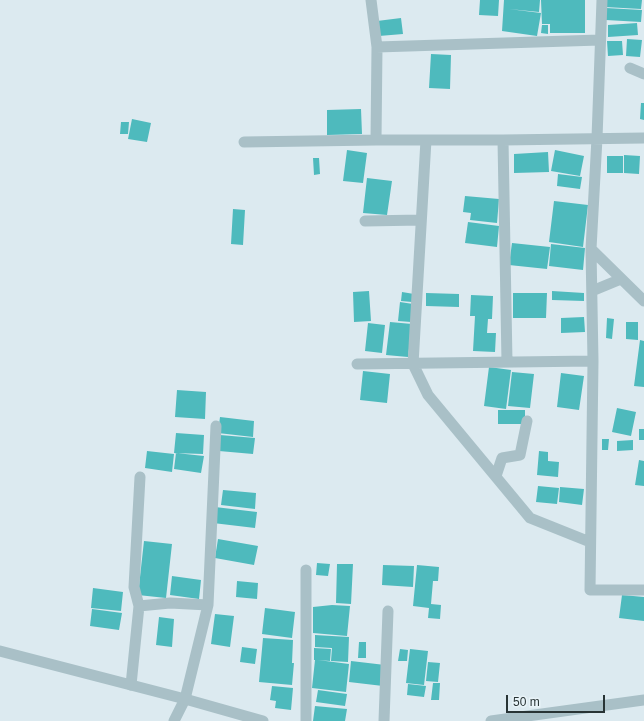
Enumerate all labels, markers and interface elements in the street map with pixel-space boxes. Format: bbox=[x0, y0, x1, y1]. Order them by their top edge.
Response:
scale bar bbox=[508, 687, 607, 713]
text: 50 m bbox=[513, 695, 540, 709]

